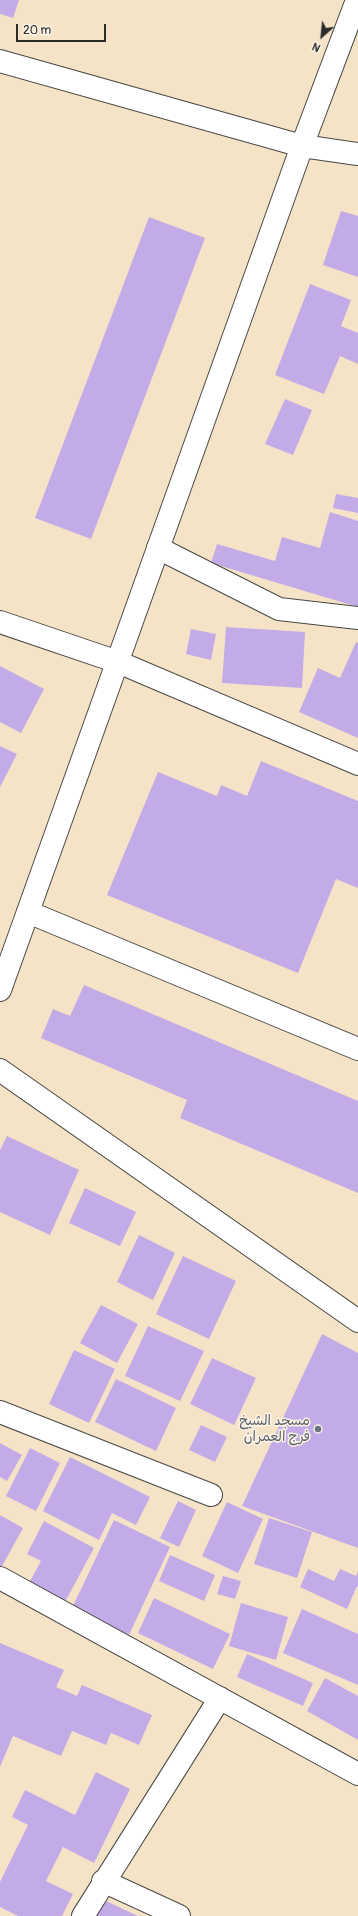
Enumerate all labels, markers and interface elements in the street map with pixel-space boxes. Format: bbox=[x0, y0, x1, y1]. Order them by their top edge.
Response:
scale bar bbox=[18, 16, 108, 42]
north arrow bbox=[302, 16, 342, 56]
text: 20 m bbox=[23, 23, 51, 38]
text: N bbox=[310, 40, 323, 55]
place label: مسجد الشيخ فرج العمران bbox=[239, 1413, 310, 1446]
marker: مسجد الشيخ فرج العمران bbox=[313, 1424, 323, 1434]

